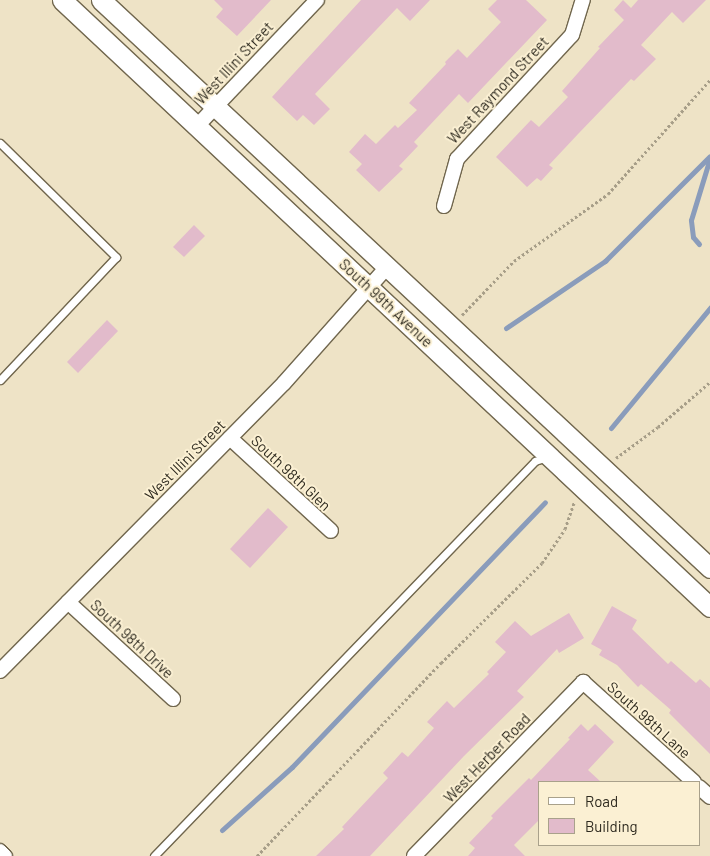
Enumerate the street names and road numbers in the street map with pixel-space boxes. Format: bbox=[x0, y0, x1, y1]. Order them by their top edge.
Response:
street label: West Illini Street bbox=[191, 18, 277, 108]
street label: West Raymond Street bbox=[444, 33, 552, 147]
street label: South 99th Avenue bbox=[335, 255, 437, 351]
street label: West Illini Street bbox=[141, 416, 229, 504]
street label: South 98th Glen bbox=[247, 431, 335, 515]
street label: South 98th Drive bbox=[87, 596, 177, 682]
street label: South 98th Lane bbox=[604, 678, 694, 762]
street label: West Herber Road bbox=[440, 710, 534, 806]

